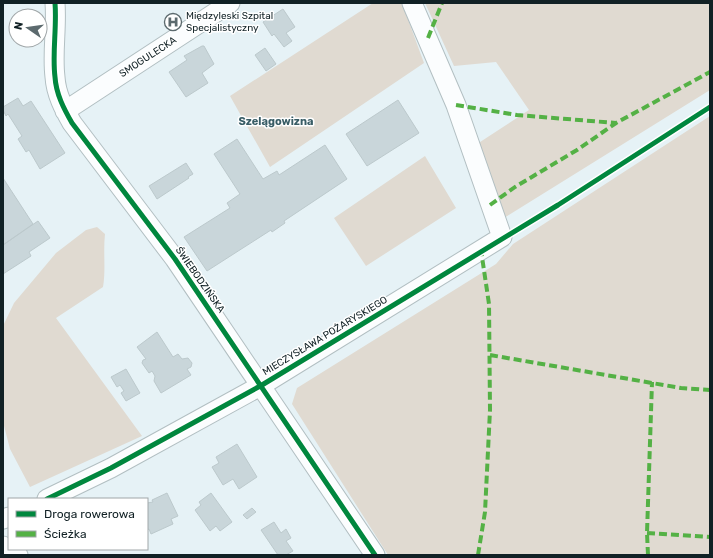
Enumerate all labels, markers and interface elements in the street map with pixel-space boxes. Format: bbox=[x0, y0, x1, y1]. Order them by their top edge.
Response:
north arrow bbox=[8, 8, 48, 48]
place label: Międzyleski Szpital Specjalistyczny bbox=[186, 10, 273, 34]
hospital icon: Międzyleski Szpital Specjalistyczny bbox=[163, 12, 183, 32]
text: N bbox=[12, 20, 26, 31]
street label: SMOGULECKA bbox=[117, 34, 179, 80]
district label: Szelągowizna bbox=[238, 115, 314, 128]
street label: ŚWIEBODZIŃSKA bbox=[173, 245, 227, 316]
street label: MIECZYSŁAWA POŻARYSKIEGO bbox=[260, 294, 390, 378]
legend bbox=[8, 498, 148, 550]
text: Droga rowerowa bbox=[44, 507, 135, 521]
text: Ścieżka bbox=[44, 527, 87, 541]

